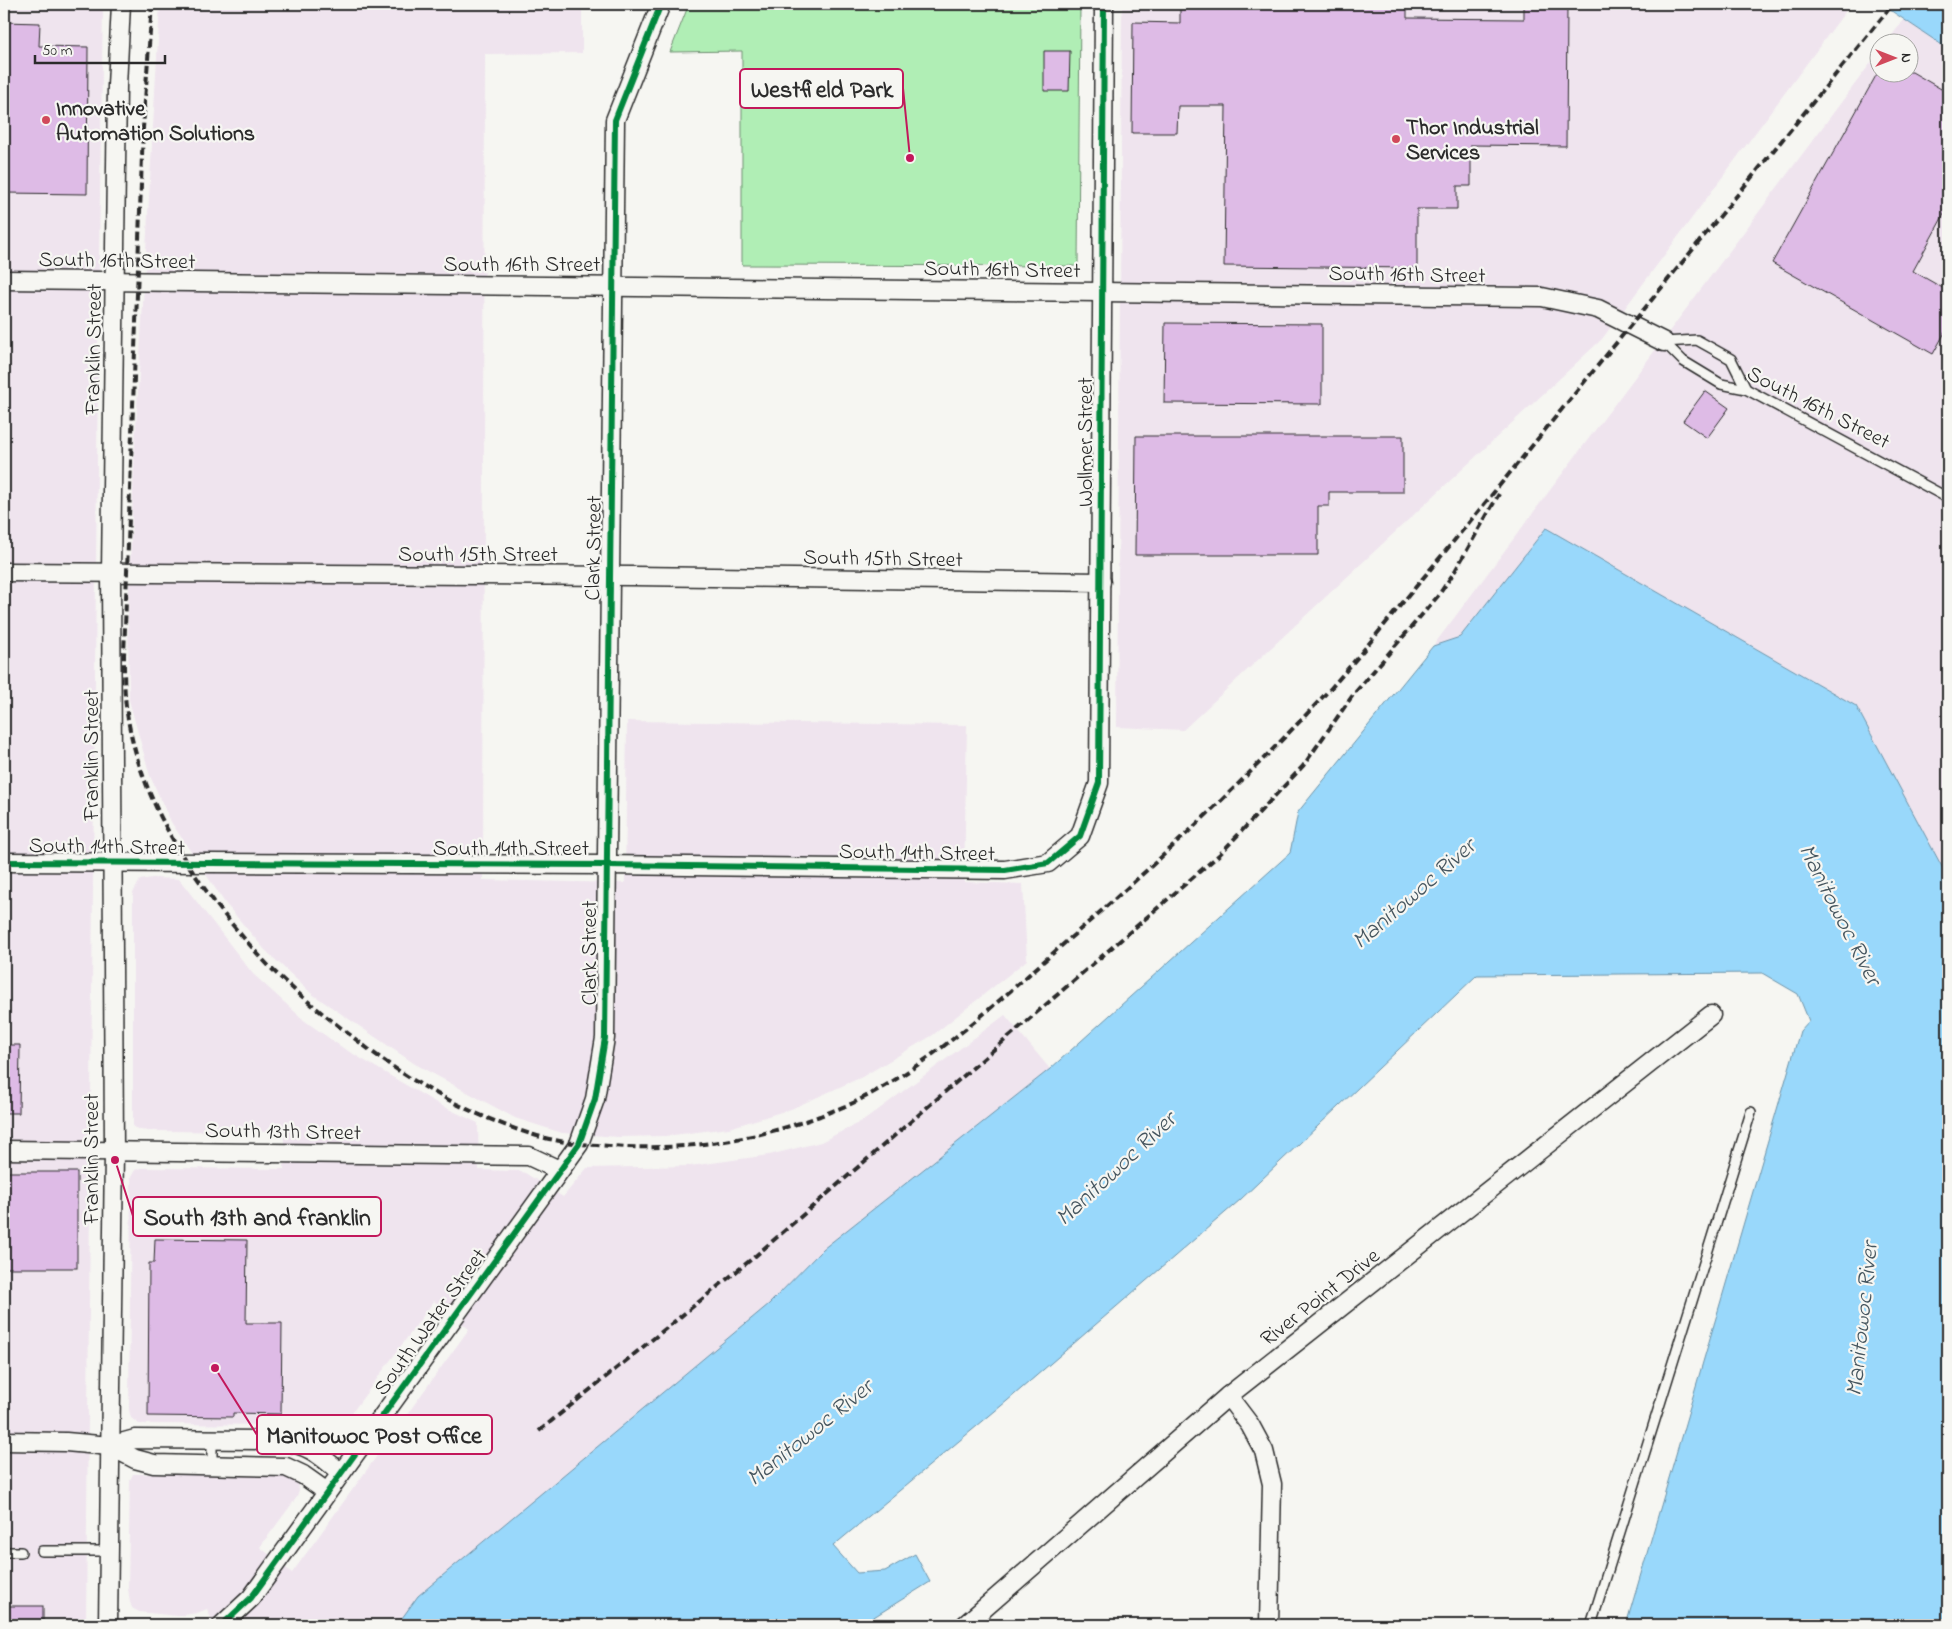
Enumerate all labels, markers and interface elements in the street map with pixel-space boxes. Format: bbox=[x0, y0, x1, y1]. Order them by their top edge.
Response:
scale bar bbox=[35, 32, 165, 64]
north arrow bbox=[1870, 32, 1920, 82]
text: 50 m bbox=[42, 40, 73, 62]
text: N bbox=[1895, 53, 1916, 63]
callout: Westfield Park bbox=[740, 69, 903, 108]
text: Westfield Park bbox=[751, 74, 894, 109]
place label: Innovative Automation Solutions bbox=[56, 94, 255, 151]
place label: Thor Industrial Services bbox=[1406, 113, 1539, 170]
marker: Innovative Automation Solutions bbox=[40, 114, 52, 126]
marker: Thor Industrial Services bbox=[1390, 133, 1402, 145]
street label: South 16th Street bbox=[38, 245, 196, 279]
street label: South 16th Street bbox=[444, 250, 601, 282]
street label: South 16th Street bbox=[923, 254, 1081, 288]
street label: South 16th Street bbox=[1328, 259, 1486, 293]
street label: Franklin Street bbox=[78, 283, 112, 416]
street label: South 16th Street bbox=[1740, 359, 1895, 459]
street label: Wollmer Street bbox=[1071, 376, 1103, 507]
street label: Clark Street bbox=[578, 495, 612, 601]
street label: South 15th Street bbox=[398, 540, 558, 572]
street label: South 15th Street bbox=[803, 543, 964, 577]
street label: Franklin Street bbox=[77, 689, 109, 822]
water label: Manitowoc River bbox=[1345, 829, 1486, 959]
street label: South 14th Street bbox=[29, 831, 186, 865]
street label: South 14th Street bbox=[433, 834, 590, 866]
street label: South 14th Street bbox=[839, 837, 996, 871]
water label: Manitowoc River bbox=[1788, 838, 1891, 994]
street label: Clark Street bbox=[575, 900, 607, 1006]
street label: Franklin Street bbox=[77, 1093, 109, 1226]
water label: Manitowoc River bbox=[1048, 1103, 1187, 1235]
street label: South 13th Street bbox=[205, 1116, 362, 1150]
callout: South 13th and franklin bbox=[133, 1197, 381, 1236]
text: South 13th and franklin bbox=[143, 1202, 371, 1237]
water label: Manitowoc River bbox=[1838, 1238, 1889, 1398]
street label: River Point Drive bbox=[1254, 1241, 1388, 1355]
street label: South Water Street bbox=[367, 1242, 496, 1403]
water label: Manitowoc River bbox=[739, 1370, 884, 1496]
callout: Manitowoc Post Office bbox=[257, 1415, 492, 1454]
text: Manitowoc Post Office bbox=[266, 1420, 483, 1455]

